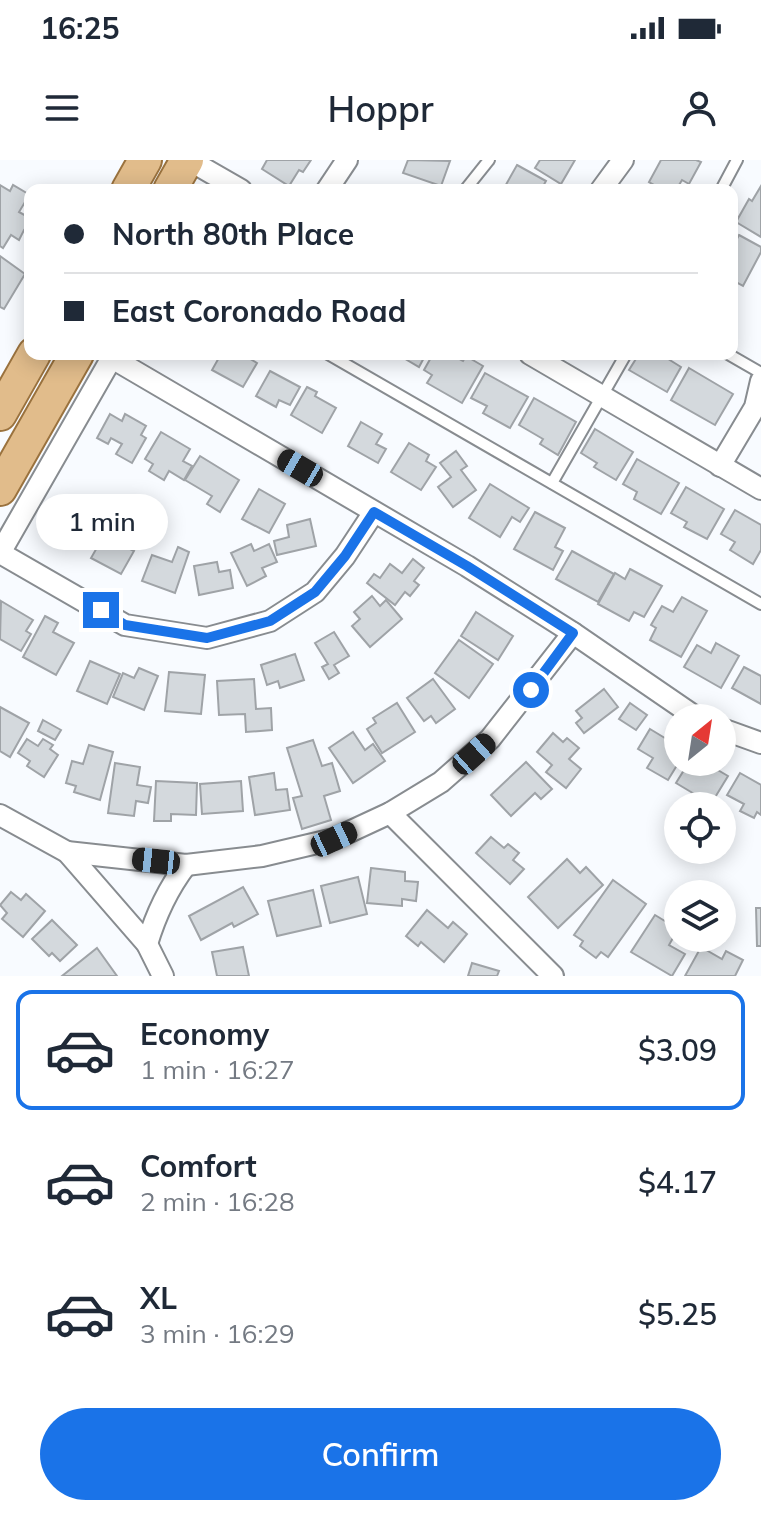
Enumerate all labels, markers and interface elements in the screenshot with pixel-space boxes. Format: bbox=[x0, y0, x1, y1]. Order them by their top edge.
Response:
text: 16:25 bbox=[40, 9, 119, 47]
icon: menu bbox=[40, 86, 84, 130]
text: Hoppr bbox=[327, 86, 434, 131]
icon: person bbox=[677, 86, 721, 130]
text: North 80th Place bbox=[112, 215, 354, 253]
text: East Coronado Road bbox=[112, 292, 406, 330]
car bbox=[273, 446, 327, 490]
callout: 1 min bbox=[35, 494, 167, 550]
text: 1 min bbox=[68, 505, 136, 538]
route end bbox=[83, 592, 119, 628]
route start bbox=[513, 672, 549, 708]
north arrow bbox=[664, 704, 736, 776]
map controls bbox=[664, 704, 736, 952]
car bbox=[448, 729, 500, 779]
button: locate bbox=[664, 792, 736, 864]
car bbox=[307, 818, 361, 860]
car bbox=[131, 847, 181, 875]
button: layers bbox=[664, 880, 736, 952]
icon: car bbox=[44, 1014, 116, 1086]
text: Economy bbox=[140, 1015, 269, 1053]
text: $3.09 bbox=[638, 1031, 717, 1069]
text: 1 min · 16:27 bbox=[140, 1053, 295, 1086]
icon: car bbox=[44, 1146, 116, 1218]
text: Comfort bbox=[140, 1147, 257, 1185]
text: $4.17 bbox=[638, 1163, 717, 1201]
text: 2 min · 16:28 bbox=[140, 1185, 295, 1218]
icon: car bbox=[44, 1278, 116, 1350]
text: XL bbox=[140, 1279, 177, 1317]
text: $5.25 bbox=[638, 1295, 717, 1333]
text: 3 min · 16:29 bbox=[140, 1317, 295, 1350]
button: Confirm bbox=[40, 1408, 721, 1500]

